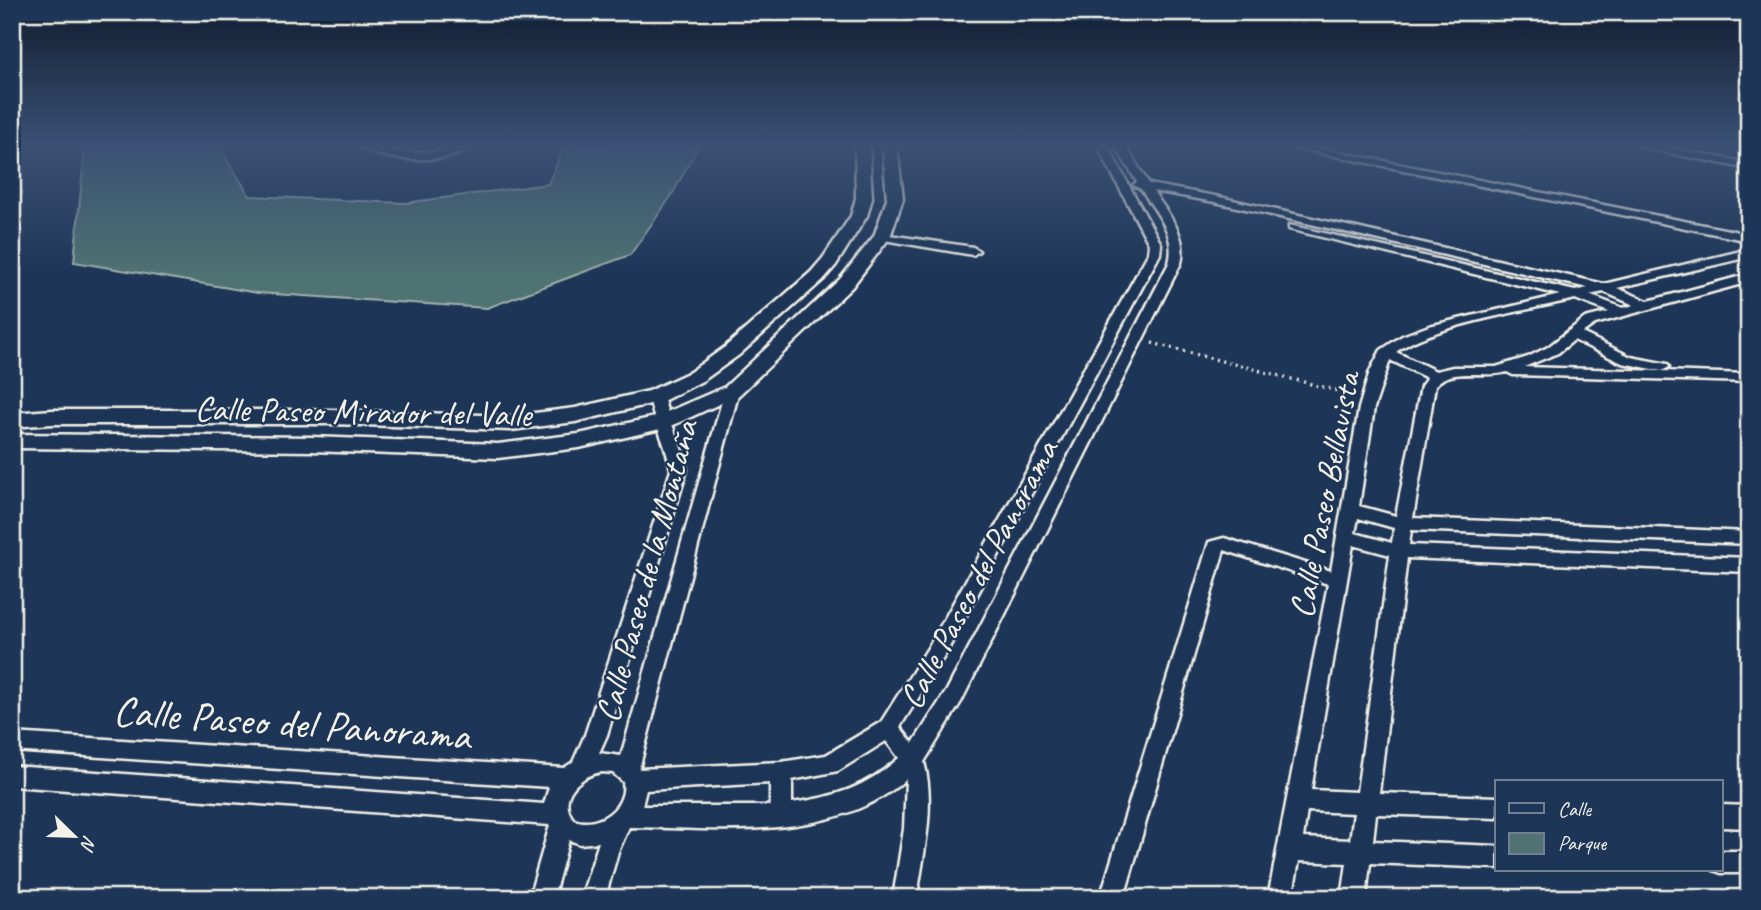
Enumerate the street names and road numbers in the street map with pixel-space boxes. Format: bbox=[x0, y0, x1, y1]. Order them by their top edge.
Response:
street label: Calle Paseo Bellavista bbox=[1279, 366, 1371, 622]
street label: Calle Paseo Mirador del Valle bbox=[194, 386, 534, 437]
street label: Calle Paseo de la Montaña bbox=[585, 413, 709, 727]
street label: Calle Paseo del Panorama bbox=[889, 430, 1070, 716]
street label: Calle Paseo del Panorama bbox=[112, 685, 475, 763]

